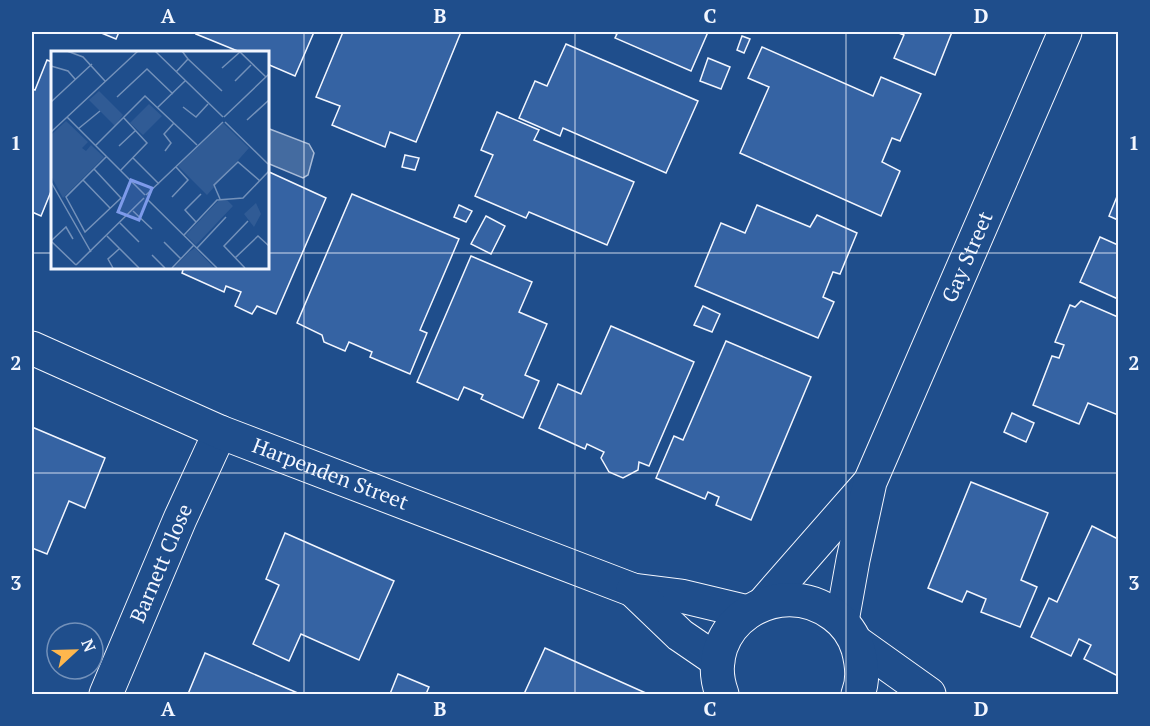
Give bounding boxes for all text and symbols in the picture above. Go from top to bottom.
text: A [161,2,176,29]
text: B [434,2,447,29]
text: C [703,2,717,29]
text: D [974,2,988,29]
inset map [51,51,268,268]
text: 1 [10,129,22,156]
text: 1 [1128,129,1140,156]
street label: Gay Street [934,206,999,307]
text: 2 [10,349,22,376]
text: 2 [1128,349,1140,376]
street label: Harpenden Street [249,431,413,516]
street label: Barnett Close [123,499,198,627]
text: 3 [10,569,22,596]
text: 3 [1128,569,1140,596]
north arrow [45,621,105,681]
text: N [76,636,101,655]
text: A [161,695,176,722]
text: B [434,695,447,722]
text: C [703,695,717,722]
text: D [974,695,988,722]

